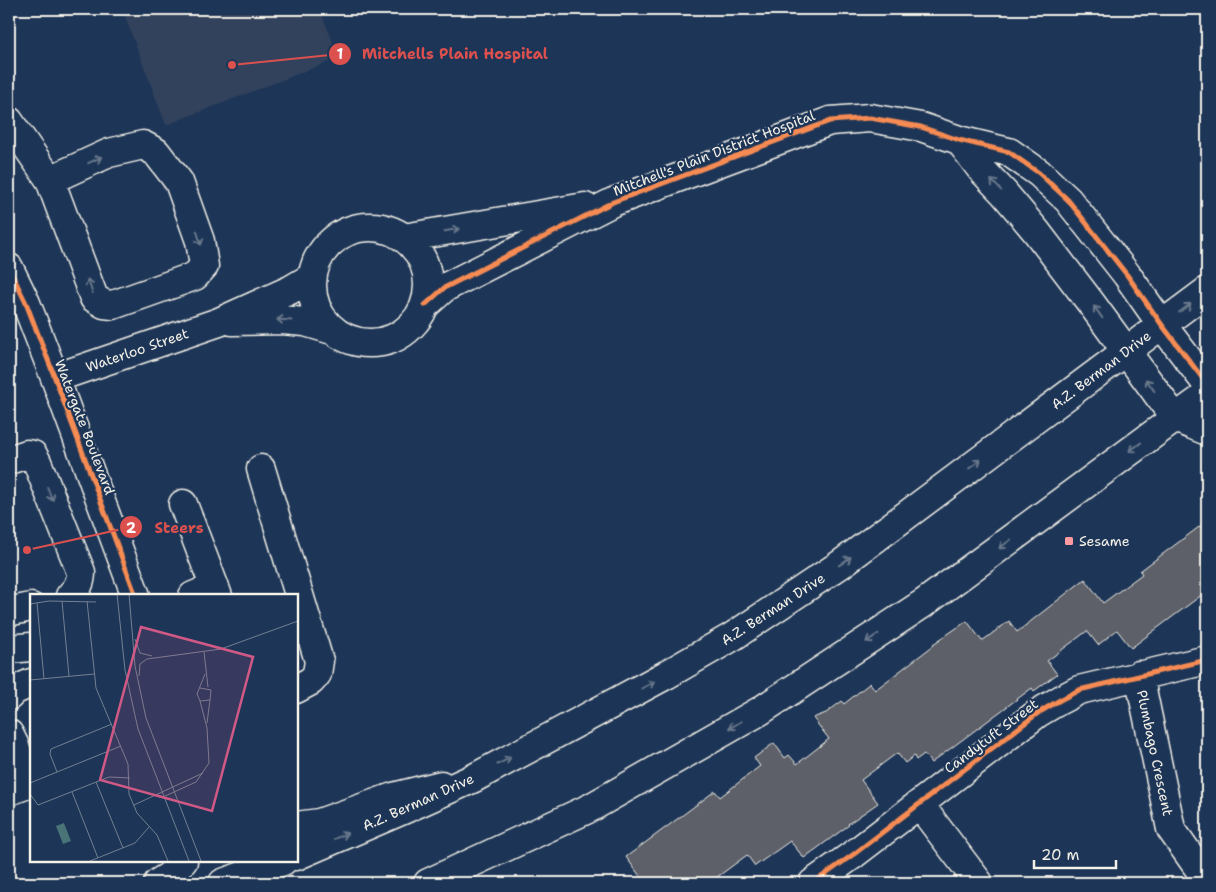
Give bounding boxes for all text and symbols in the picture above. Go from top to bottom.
callout: Mitchells Plain Hospital [327,39,558,69]
text: 1 [337,44,344,64]
text: Mitchells Plain Hospital [362,44,548,64]
street label: Mitchell's Plain District Hospital [611,106,818,200]
one-way arrow [87,155,102,164]
one-way arrow [990,179,1002,191]
one-way arrow [444,224,460,234]
one-way arrow [194,229,204,245]
one-way arrow [85,279,94,295]
one-way arrow [1178,303,1192,313]
one-way arrow [1092,306,1103,319]
one-way arrow [277,316,293,325]
street label: Waterloo Street [83,324,191,376]
street label: A.Z. Berman Drive [1048,327,1154,413]
street label: Watergate Boulevard [51,357,119,497]
one-way arrow [1145,378,1155,392]
one-way arrow [1128,442,1142,452]
one-way arrow [968,458,981,469]
one-way arrow [46,486,55,501]
callout: Steers [119,512,213,542]
text: 2 [126,518,137,538]
text: Steers [154,518,204,538]
place label: Sesame [1079,532,1130,550]
marker: Sesame [1063,535,1075,547]
one-way arrow [998,539,1012,549]
one-way arrow [838,556,852,566]
street label: A.Z. Berman Drive [718,569,828,649]
inset map [30,594,298,862]
one-way arrow [865,632,879,643]
one-way arrow [640,680,655,689]
street label: Plumbago Crescent [1133,688,1177,818]
street label: Candytuft Street [940,695,1042,777]
one-way arrow [728,720,743,730]
one-way arrow [497,756,512,766]
street label: A.Z. Berman Drive [359,769,477,835]
one-way arrow [333,831,348,841]
scale bar [1034,837,1116,869]
text: 20 m [1041,845,1080,865]

